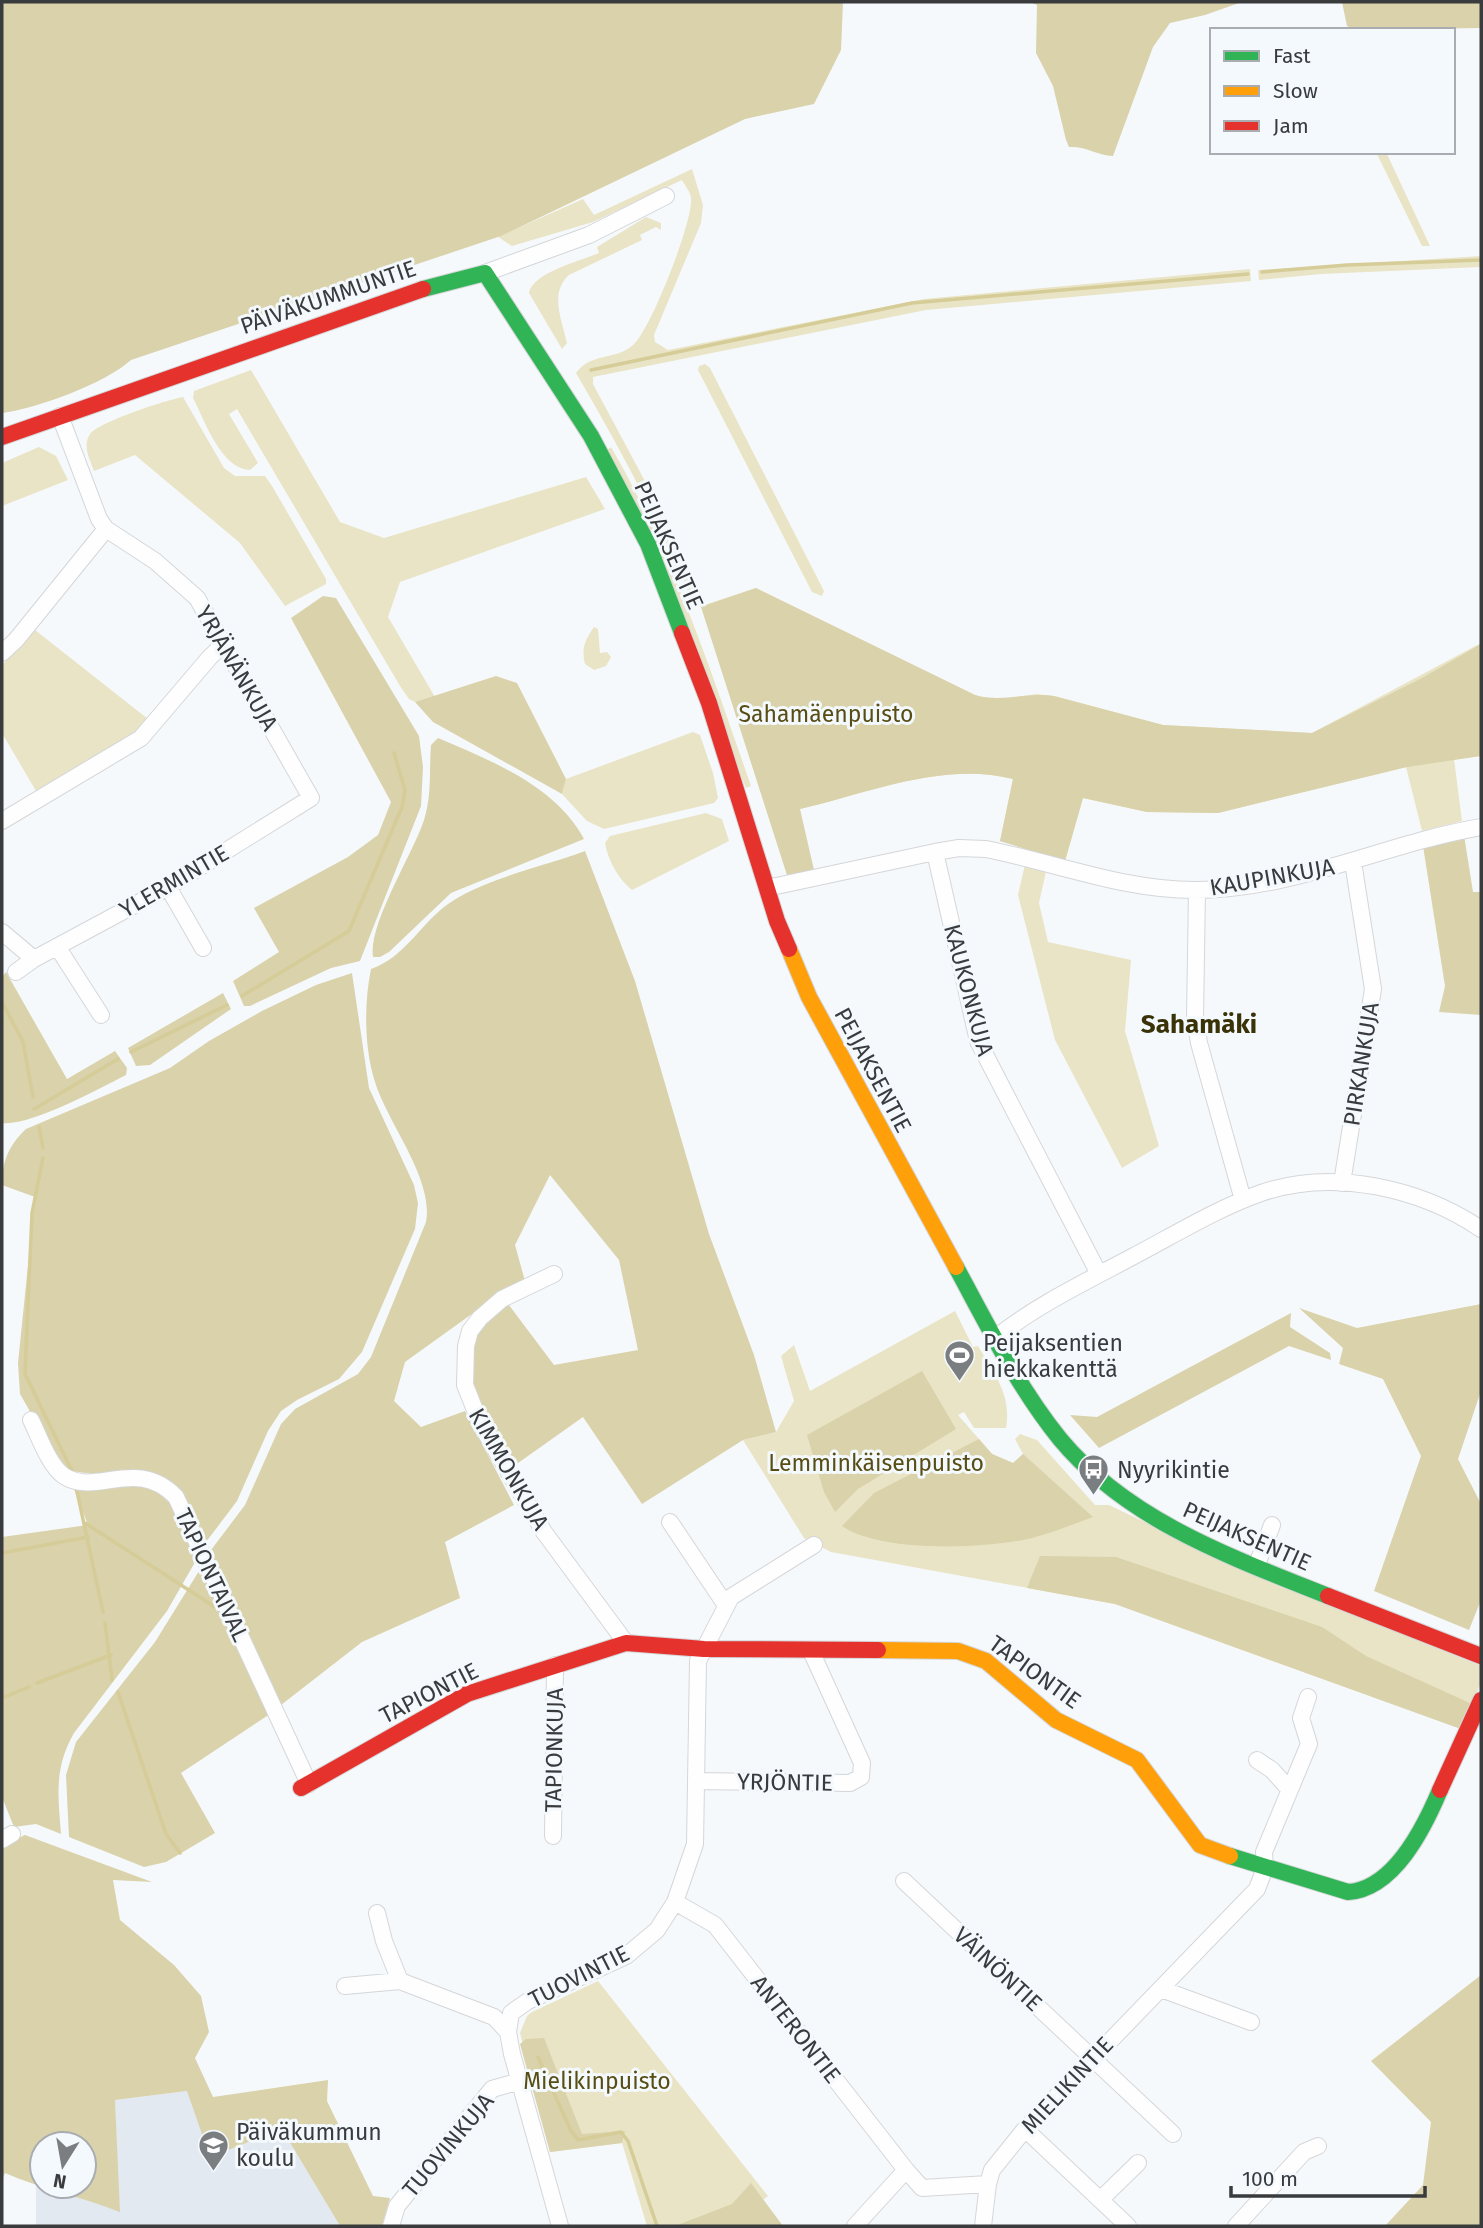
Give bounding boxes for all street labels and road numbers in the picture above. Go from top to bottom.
street label: PÄIVÄKUMMUNTIE [236,254,420,340]
street label: PEIJAKSENTIE [628,476,710,614]
street label: YRJÄNÄNKUJA [190,600,284,736]
street label: YLERMINTIE [114,838,234,924]
street label: KAUPINKUJA [1207,852,1337,902]
street label: KAUKONKUJA [938,921,1000,1060]
street label: PIRKANKUJA [1337,999,1385,1128]
street label: PEIJAKSENTIE [828,1003,918,1137]
street label: KIMMONKUJA [463,1403,556,1536]
street label: PEIJAKSENTIE [1178,1495,1316,1577]
street label: TAPIONTAIVAL [169,1504,255,1646]
street label: TAPIONTIE [984,1629,1086,1715]
street label: TAPIONTIE [375,1656,483,1730]
street label: TAPIONKUJA [539,1687,569,1812]
street label: YRJÖNTIE [737,1767,833,1797]
street label: VÄINÖNTIE [948,1921,1048,2017]
street label: TUOVINTIE [524,1939,634,2013]
street label: ANTERONTIE [745,1969,847,2089]
street label: MIELIKINTIE [1015,2031,1119,2139]
street label: TUOVINKUJA [396,2087,500,2203]

